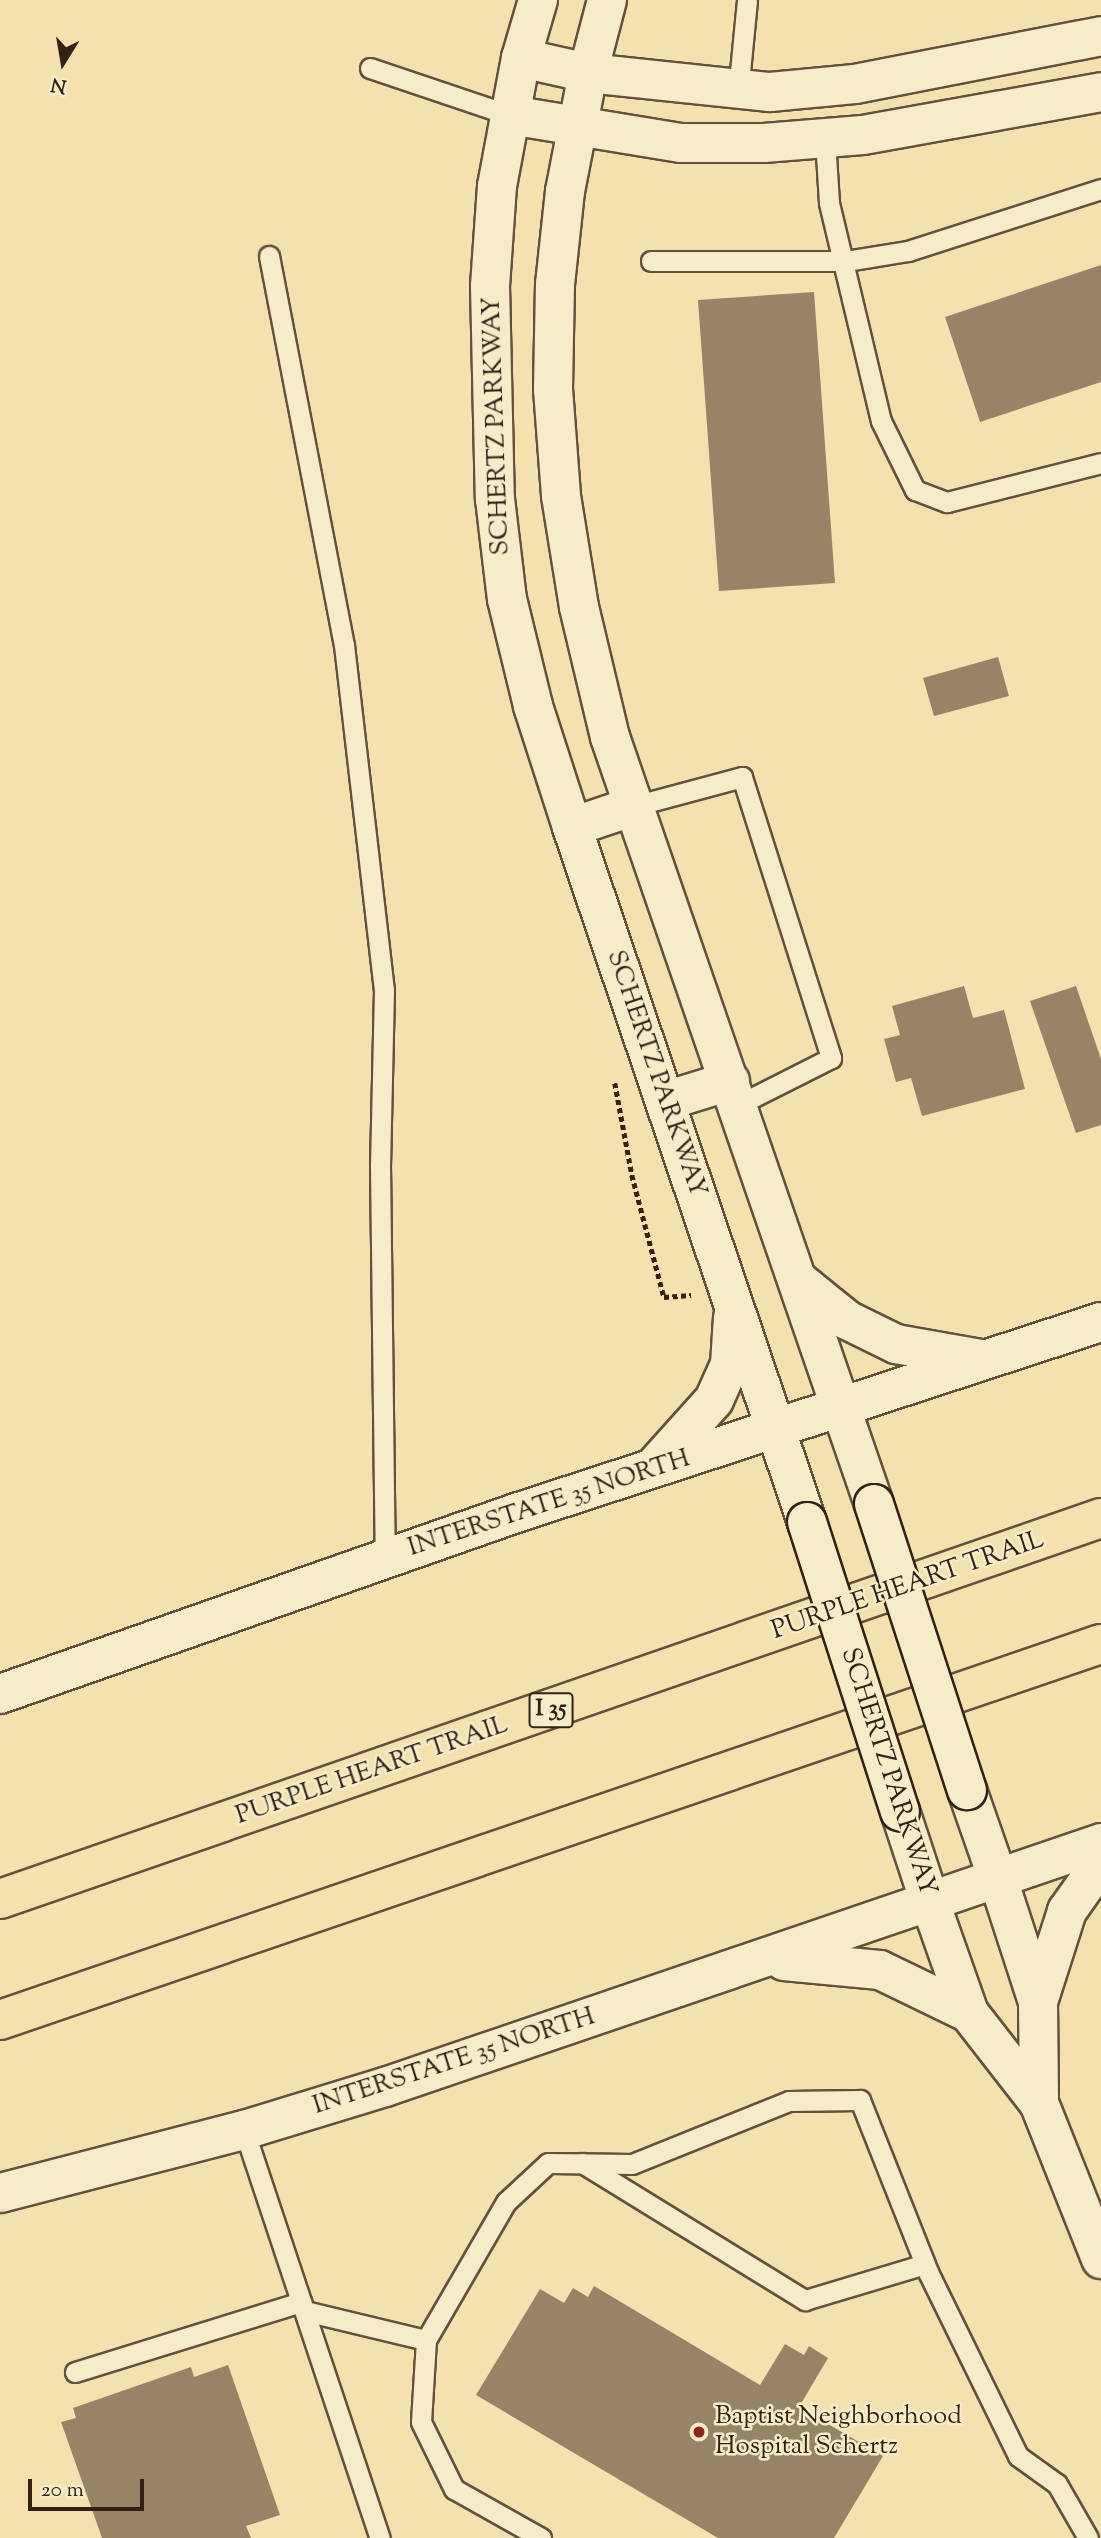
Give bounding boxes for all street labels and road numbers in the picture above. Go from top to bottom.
street label: SCHERTZ PARKWAY [477,296,517,556]
street label: SCHERTZ PARKWAY [599,946,713,1202]
street label: INTERSTATE 35 NORTH [404,1444,694,1564]
street label: PURPLE HEART TRAIL [768,1525,1048,1647]
street label: SCHERTZ PARKWAY [833,1644,943,1900]
road number: I 35 [528,1690,574,1730]
street label: PURPLE HEART TRAIL [232,1710,512,1832]
street label: INTERSTATE 35 NORTH [309,2002,599,2122]

